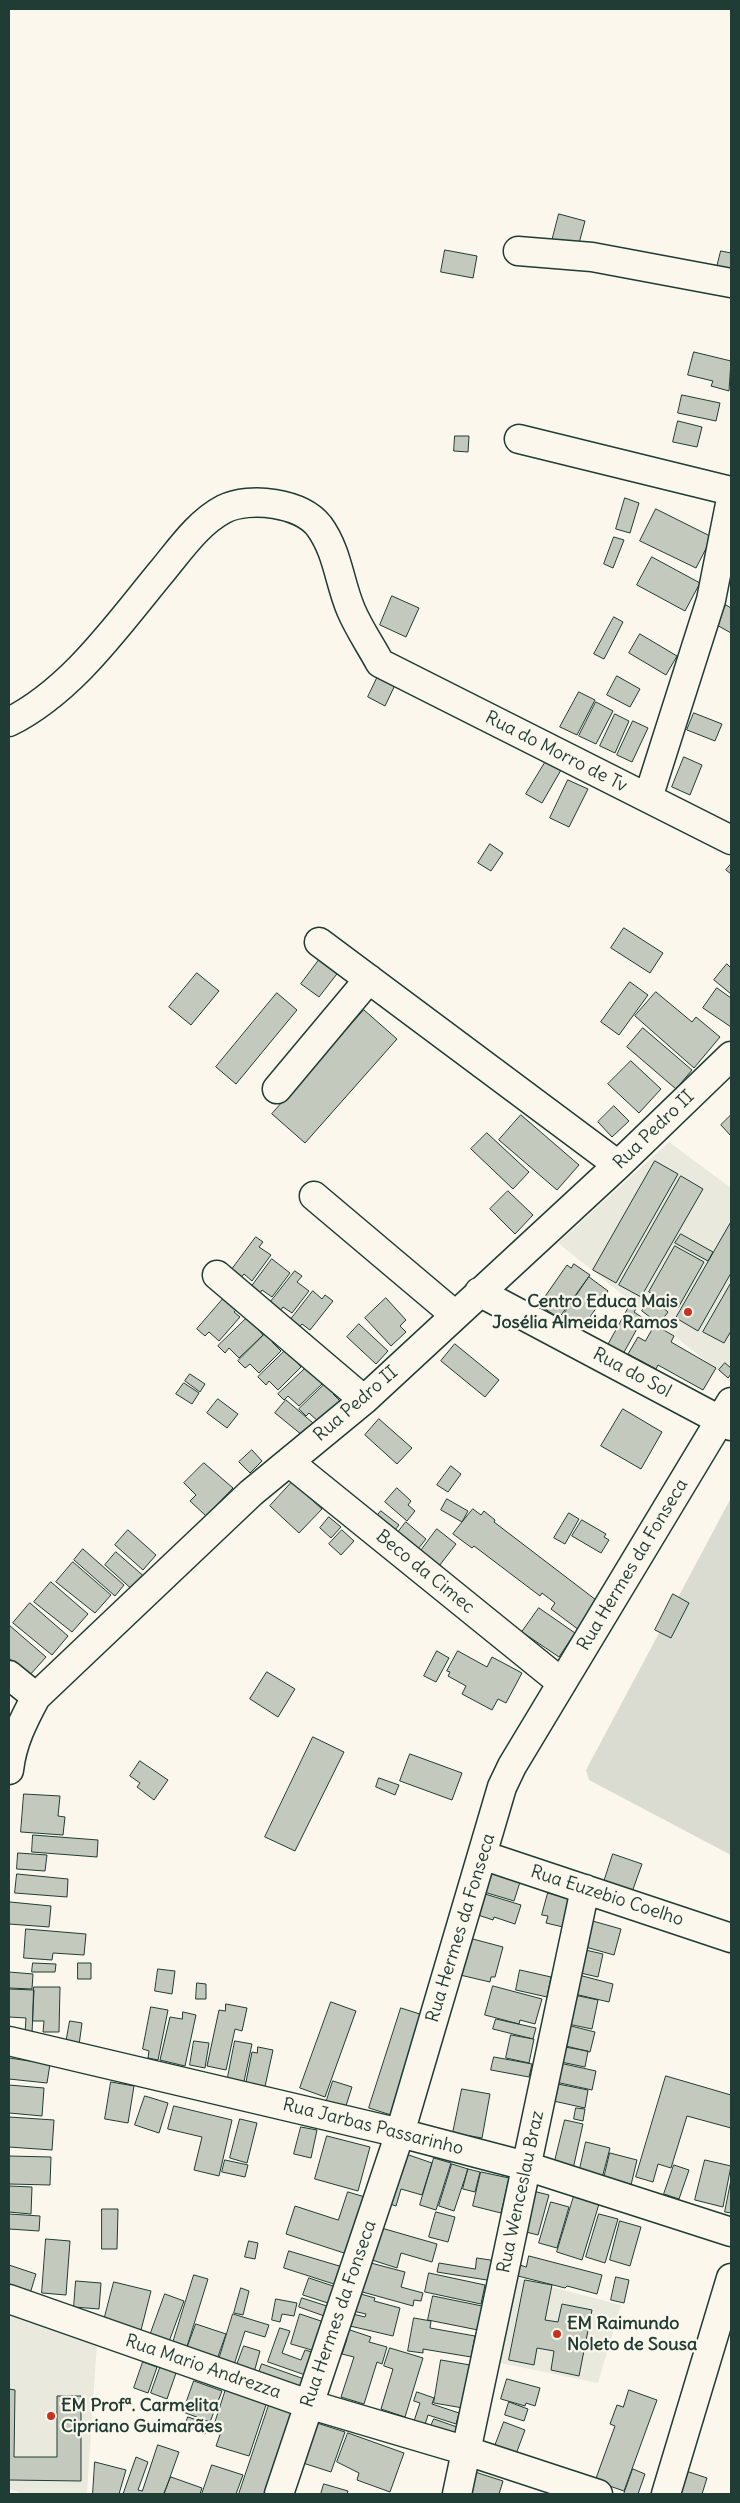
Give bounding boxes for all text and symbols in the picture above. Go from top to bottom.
street label: Rua do Morro de Tv [481,707,631,797]
street label: Rua Pedro II [609,1086,699,1174]
place label: Centro Educa Mais Josélia Almeida Ramos [492,1291,678,1334]
marker: Centro Educa Mais Josélia Almeida Ramos [682,1306,694,1318]
street label: Rua do Sol [589,1343,675,1403]
street label: Rua Pedro II [310,1362,402,1446]
street label: Rua Hermes da Fonseca [573,1475,693,1655]
street label: Beco da Cimec [371,1526,479,1618]
street label: Rua Hermes da Fonseca [422,1831,500,2025]
street label: Rua Euzebio Coelho [528,1861,686,1931]
street label: Rua Jarbas Passarinho [280,2094,466,2160]
street label: Rua Wenceslau Braz [493,2109,549,2275]
street label: Rua Hermes da Fonseca [297,2218,381,2410]
place label: EM Raimundo Noleto de Sousa [567,2313,697,2356]
marker: EM Raimundo Noleto de Sousa [551,2328,563,2340]
street label: Rua Mario Andrezza [122,2330,284,2404]
place label: EM Profª. Carmelita Cipriano Guimarães [61,2395,222,2438]
marker: EM Profª. Carmelita Cipriano Guimarães [45,2410,57,2422]

